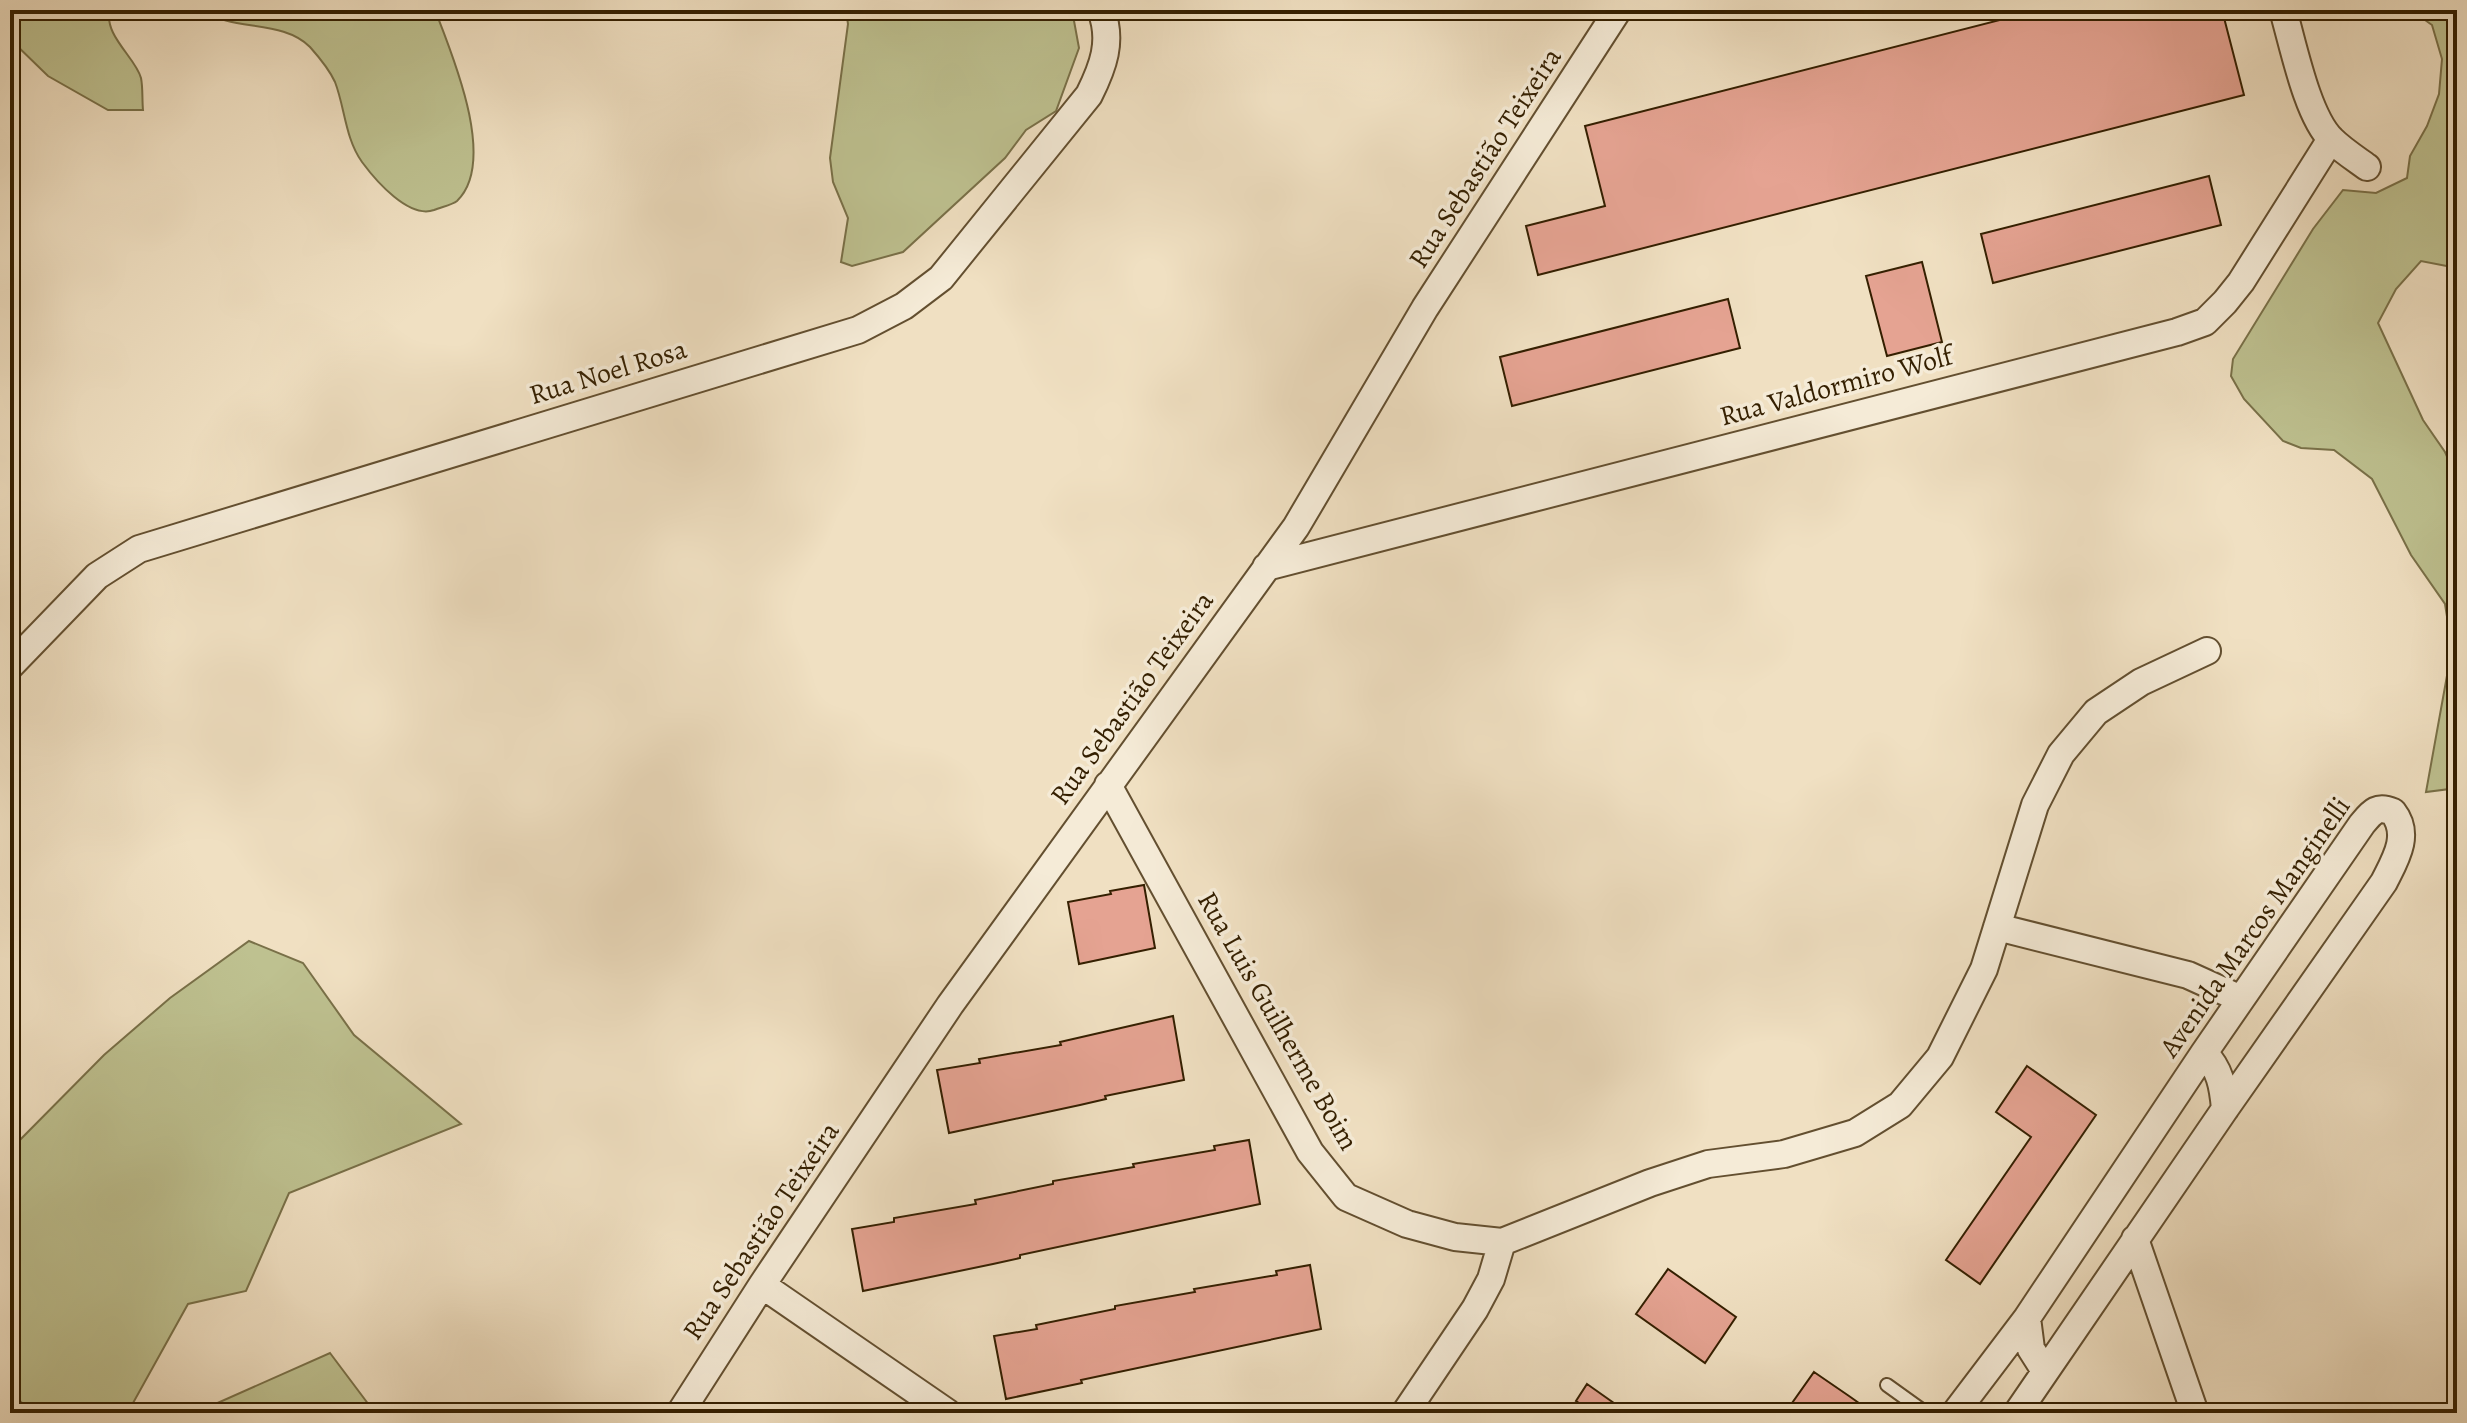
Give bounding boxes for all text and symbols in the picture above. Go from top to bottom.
street label: Rua Sebastião Teixeira [1399,40,1571,276]
street label: Rua Noel Rosa [525,330,691,414]
street label: Rua Valdormiro Wolf [1715,336,1960,435]
street label: Rua Sebastião Teixeira [1041,583,1223,813]
street label: Avenida Marcos Manginelli [2150,789,2359,1066]
street label: Rua Luis Guilherme Boim [1188,885,1368,1157]
street label: Rua Sebastião Teixeira [674,1114,848,1348]

